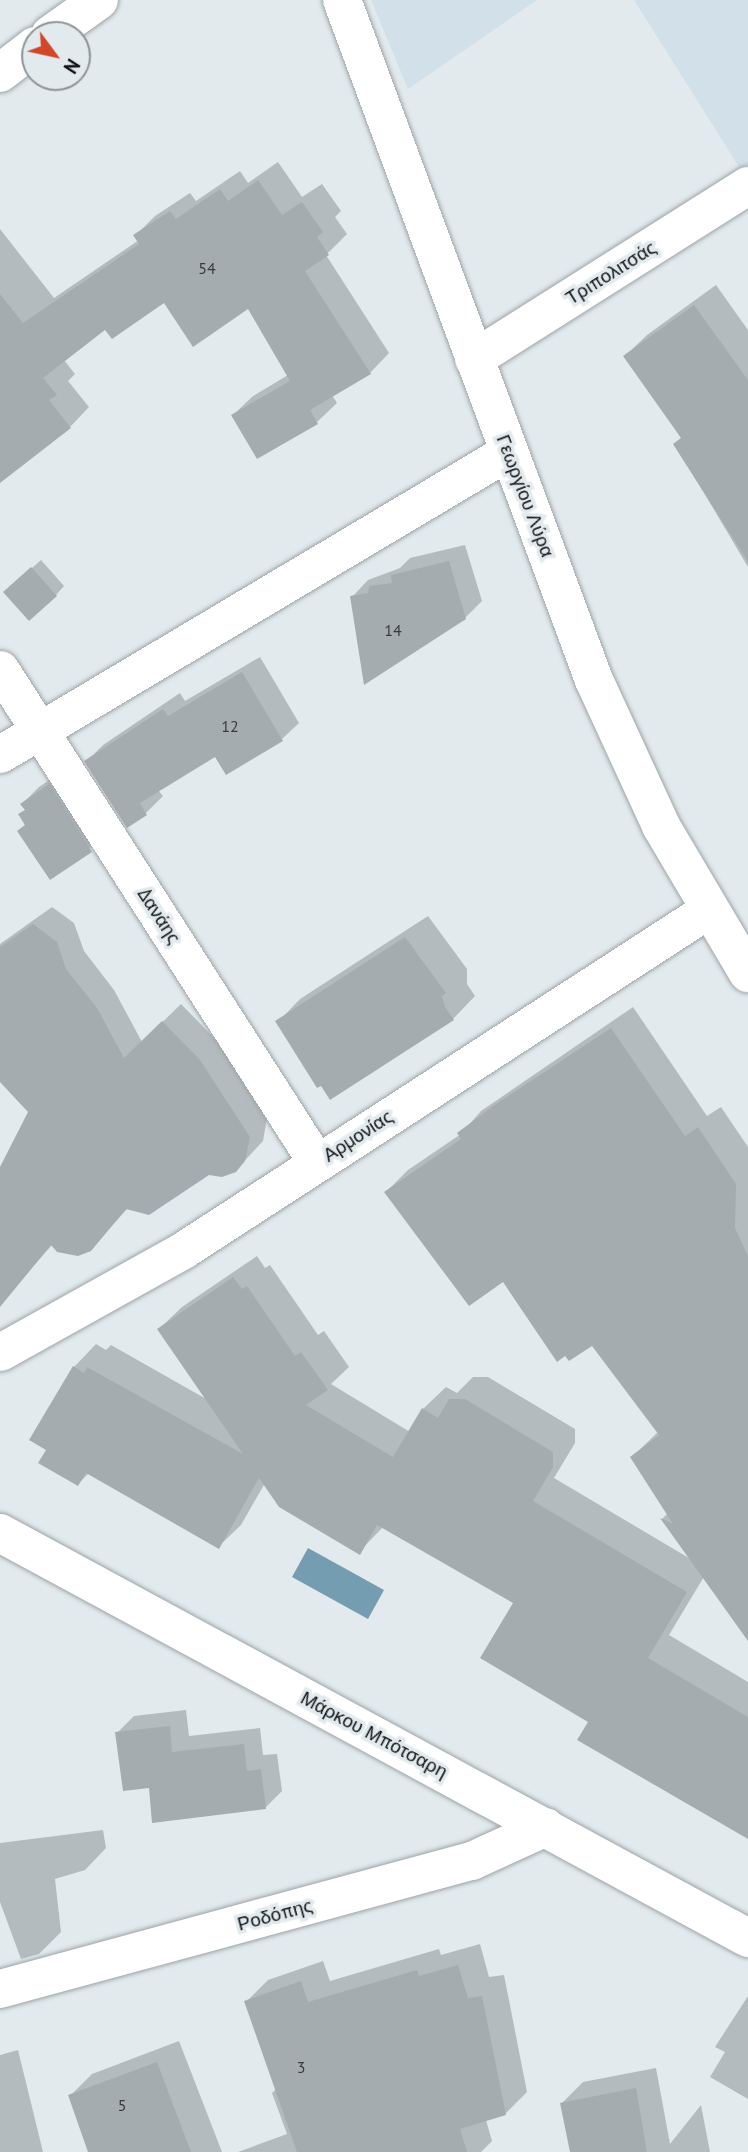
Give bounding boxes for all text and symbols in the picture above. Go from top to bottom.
north arrow [21,21,91,91]
text: N [58,55,85,78]
street label: Τριπολιτσάς [562,236,660,310]
house number: 54 [198,258,216,278]
street label: Γεωργίου Λύρα [491,432,559,560]
house number: 14 [384,620,402,640]
house number: 12 [221,716,239,736]
street label: Δανάης [133,884,185,948]
street label: Αρμονίας [319,1105,397,1167]
street label: Μάρκου Μπότσαρη [297,1687,451,1783]
street label: Ροδόπης [235,1894,315,1936]
house number: 3 [297,2057,305,2077]
house number: 5 [118,2095,126,2115]

